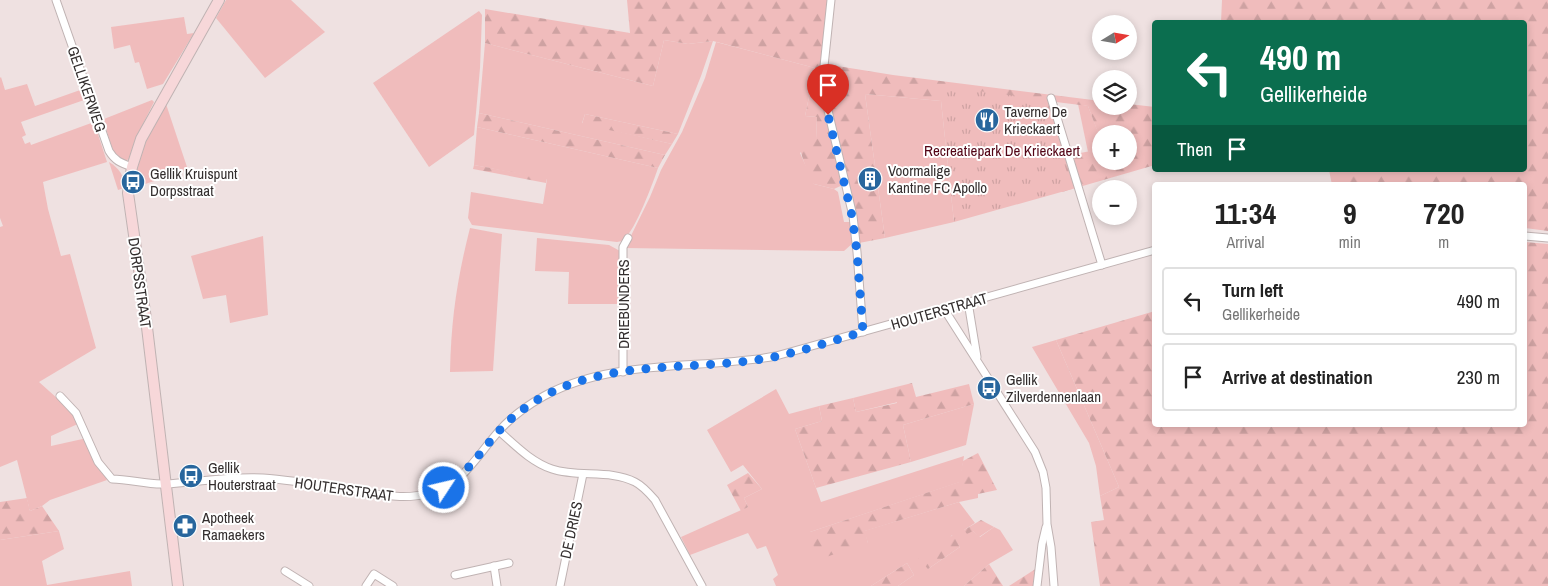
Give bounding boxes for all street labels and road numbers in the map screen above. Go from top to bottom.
street label: GELLIKERWEG [63,43,111,135]
street label: DORPSSTRAAT [123,236,157,330]
street label: DRIEBUNDERS [613,259,634,349]
street label: HOUTERSTRAAT [888,287,990,335]
street label: HOUTERSTRAAT [293,472,395,506]
street label: DE DRIES [555,499,587,561]

